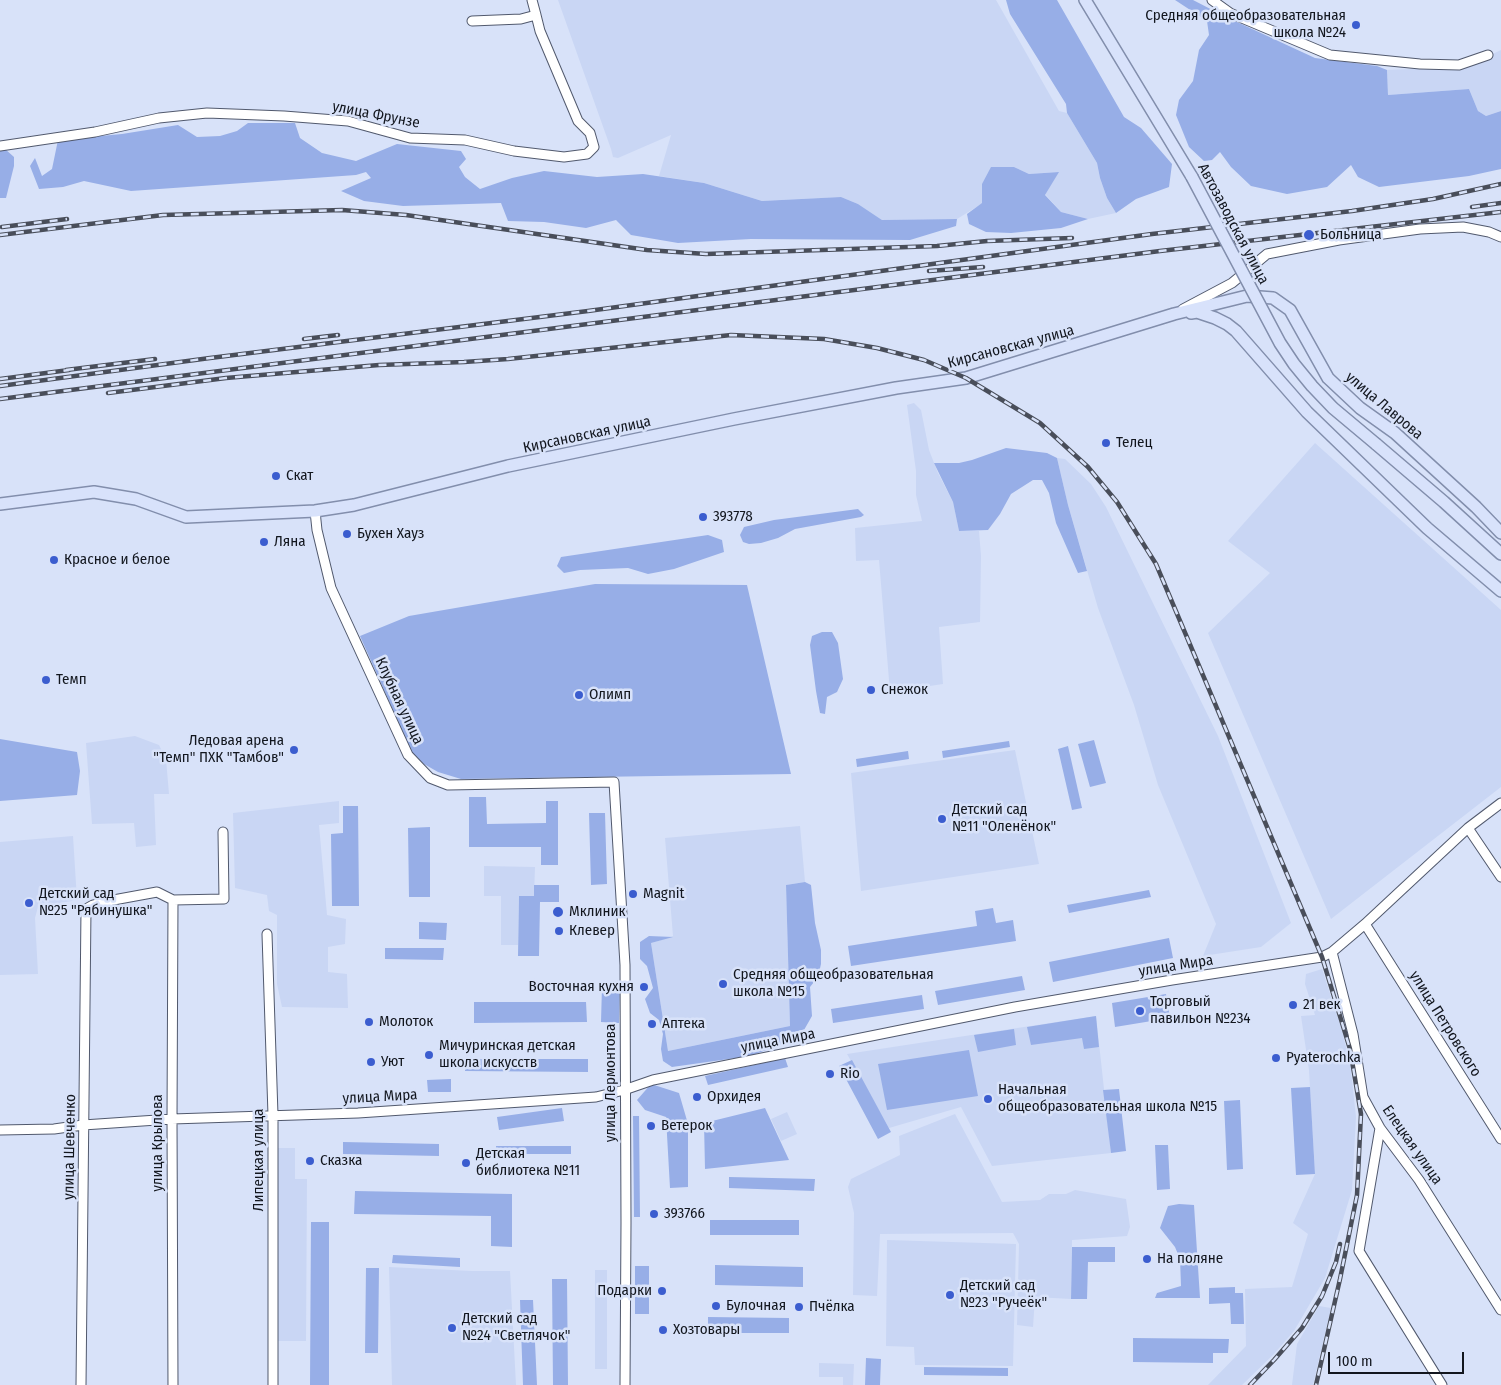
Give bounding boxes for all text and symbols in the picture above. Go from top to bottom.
place label: Средняя общеобразовательная школа №24 [1145,7,1346,42]
marker: Средняя общеобразовательная школа №24 [1350,19,1362,31]
street label: улица Фрунзе [331,98,421,132]
street label: Автозаводская улица [1194,161,1272,287]
place label: Больница [1320,226,1382,244]
marker: Больница [1302,228,1316,242]
street label: Кирсановская улица [946,321,1076,373]
street label: улица Лаврова [1342,368,1426,444]
street label: Кирсановская улица [521,413,653,457]
place label: Телец [1116,434,1152,452]
marker: Телец [1100,437,1112,449]
place label: Скат [286,467,313,485]
marker: Скат [270,470,282,482]
place label: 393778 [713,508,753,526]
marker: 393778 [697,511,709,523]
place label: Бухен Хауз [357,525,424,543]
marker: Бухен Хауз [341,528,353,540]
place label: Ляна [274,533,306,551]
marker: Ляна [258,536,270,548]
place label: Красное и белое [64,551,170,569]
marker: Красное и белое [48,554,60,566]
street label: Клубная улица [371,655,427,747]
place label: Темп [56,671,87,689]
marker: Темп [40,674,52,686]
place label: Снежок [881,681,928,699]
marker: Снежок [865,684,877,696]
place label: Олимп [589,686,631,704]
marker: Олимп [573,689,585,701]
place label: Ледовая арена "Темп" ПХК "Тамбов" [153,732,284,767]
marker: Ледовая арена "Темп" ПХК "Тамбов" [288,744,300,756]
place label: Детский сад №11 "Оленёнок" [952,801,1056,836]
marker: Детский сад №11 "Оленёнок" [936,813,948,825]
place label: Детский сад №25 "Рябинушка" [39,885,152,920]
place label: Magnit [643,885,685,903]
marker: Magnit [627,888,639,900]
marker: Детский сад №25 "Рябинушка" [23,897,35,909]
place label: Мклиник [569,903,626,921]
marker: Мклиник [551,905,565,919]
place label: Клевер [569,922,615,940]
marker: Клевер [553,925,565,937]
street label: улица Мира [1138,951,1214,981]
place label: Средняя общеобразовательная школа №15 [733,966,934,1001]
street label: улица Петровского [1405,968,1485,1080]
place label: Восточная кухня [528,978,634,996]
marker: Средняя общеобразовательная школа №15 [717,978,729,990]
marker: Восточная кухня [638,981,650,993]
place label: Торговый павильон №234 [1150,993,1251,1028]
place label: 21 век [1303,996,1341,1014]
marker: 21 век [1287,999,1299,1011]
marker: Торговый павильон №234 [1134,1005,1146,1017]
place label: Молоток [379,1013,433,1031]
place label: Аптека [662,1015,705,1033]
marker: Молоток [363,1016,375,1028]
marker: Аптека [646,1018,658,1030]
street label: улица Лермонтова [602,1024,620,1142]
street label: улица Мира [739,1025,817,1057]
place label: Мичуринская детская школа искусств [439,1037,576,1072]
marker: Мичуринская детская школа искусств [423,1049,435,1061]
place label: Pyaterochka [1286,1049,1361,1067]
marker: Pyaterochka [1270,1052,1282,1064]
place label: Уют [381,1053,404,1071]
marker: Уют [365,1056,377,1068]
place label: Rio [840,1065,860,1083]
marker: Rio [824,1068,836,1080]
place label: Начальная общеобразовательная школа №15 [998,1081,1217,1116]
street label: улица Мира [342,1086,418,1108]
place label: Орхидея [707,1088,761,1106]
marker: Орхидея [691,1091,703,1103]
marker: Начальная общеобразовательная школа №15 [982,1093,994,1105]
street label: улица Шевченко [60,1094,80,1200]
street label: улица Крылова [149,1094,167,1192]
street label: Елецкая улица [1378,1102,1446,1188]
street label: Липецкая улица [250,1109,268,1211]
place label: Ветерок [661,1117,712,1135]
marker: Ветерок [645,1120,657,1132]
place label: Детская библиотека №11 [476,1145,580,1180]
place label: Сказка [320,1152,362,1170]
marker: Сказка [304,1155,316,1167]
marker: Детская библиотека №11 [460,1157,472,1169]
place label: 393766 [664,1205,705,1223]
marker: 393766 [648,1208,660,1220]
place label: На поляне [1157,1250,1223,1268]
marker: На поляне [1141,1253,1153,1265]
place label: Детский сад №23 "Ручеёк" [960,1277,1047,1312]
place label: Подарки [597,1282,652,1300]
marker: Подарки [656,1285,668,1297]
marker: Детский сад №23 "Ручеёк" [944,1289,956,1301]
place label: Булочная [726,1297,786,1315]
place label: Пчёлка [809,1298,855,1316]
marker: Булочная [710,1300,722,1312]
marker: Пчёлка [793,1301,805,1313]
place label: Детский сад №24 "Светлячок" [462,1310,570,1345]
place label: Хозтовары [673,1321,740,1339]
marker: Детский сад №24 "Светлячок" [446,1322,458,1334]
marker: Хозтовары [657,1324,669,1336]
scale bar [1331,1342,1467,1374]
text: 100 m [1336,1352,1373,1370]

